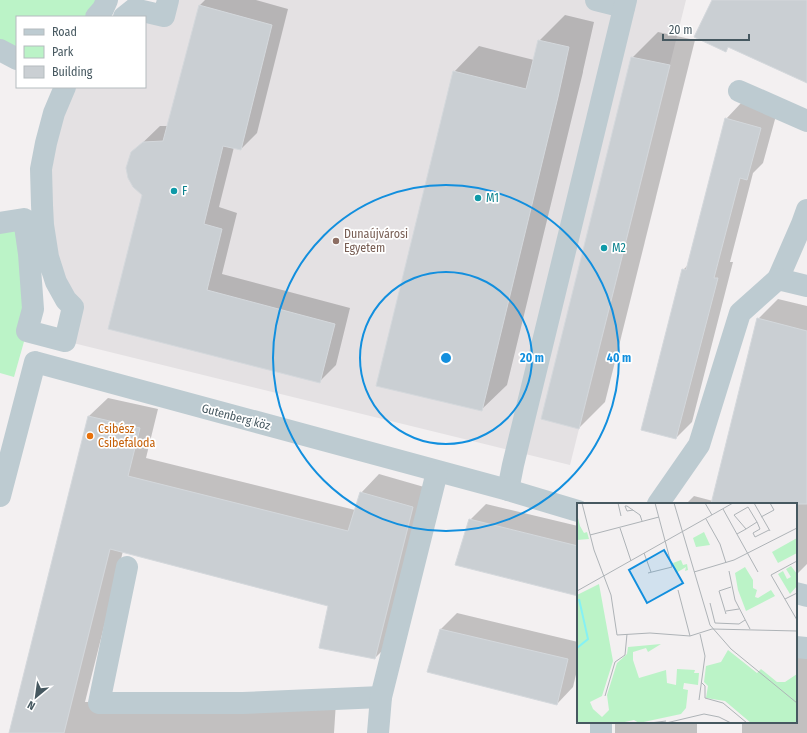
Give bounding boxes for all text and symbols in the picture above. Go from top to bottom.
legend [16,16,146,88]
scale bar [663,16,749,42]
text: 20 m [669,23,693,37]
text: Road [52,25,77,39]
text: Park [52,45,74,59]
text: Building [52,65,93,79]
place label: F [182,184,188,198]
marker: F [169,186,179,196]
place label: M1 [486,191,499,205]
marker: M1 [473,193,483,203]
place label: Dunaújvárosi Egyetem [344,227,408,255]
marker: Dunaújvárosi Egyetem [331,236,341,246]
place label: M2 [612,241,626,255]
marker: M2 [599,243,609,253]
centre of rings [439,351,453,365]
text: 20 m [519,351,544,365]
text: 40 m [607,351,631,365]
street label: Gutenberg köz [200,401,272,433]
place label: Csibész Csibefaloda [98,422,155,450]
marker: Csibész Csibefaloda [85,431,95,441]
inset map [577,503,797,723]
north arrow [16,677,56,717]
text: N [25,698,37,713]

